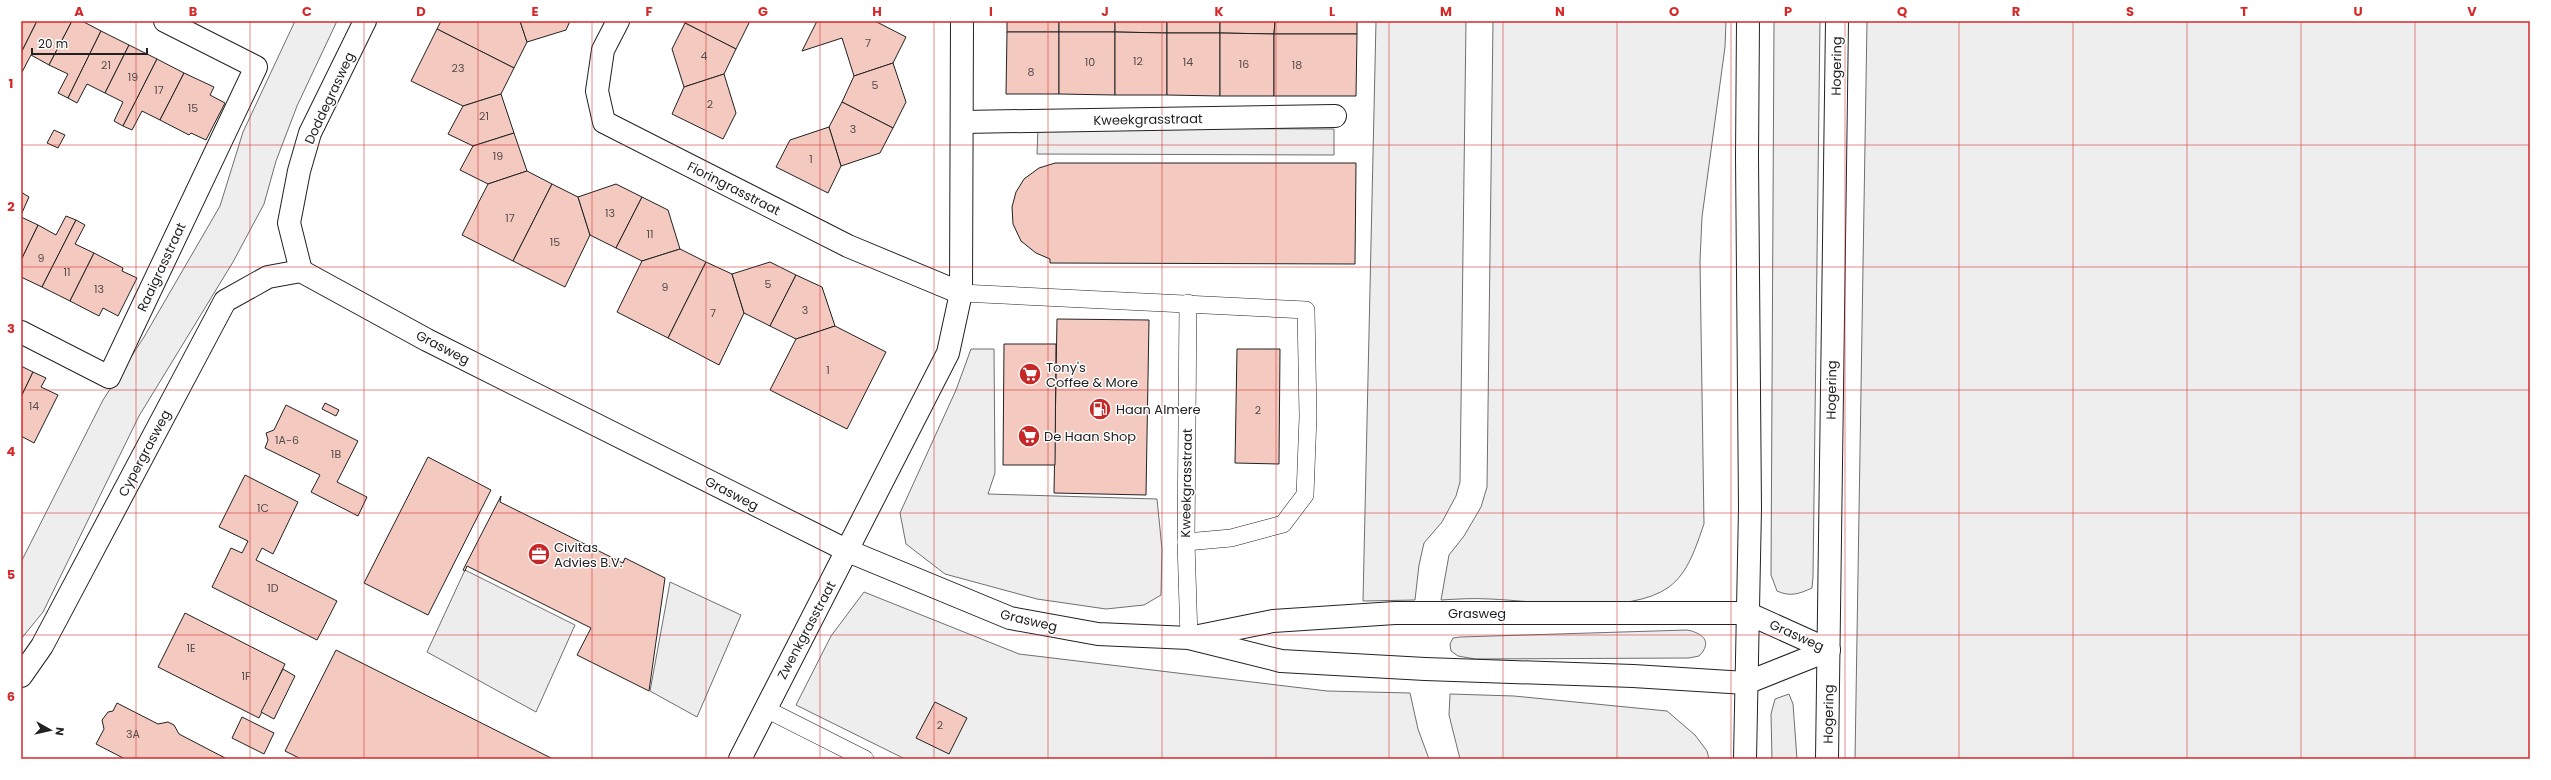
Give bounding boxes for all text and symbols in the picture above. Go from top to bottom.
text: A [74,2,84,21]
text: B [189,2,198,21]
text: C [302,2,312,21]
text: D [416,2,426,21]
text: E [531,2,539,21]
text: F [645,2,653,21]
text: G [758,2,768,21]
text: H [872,2,882,21]
text: I [989,2,993,21]
text: J [1101,2,1109,21]
text: K [1214,2,1224,21]
text: L [1329,2,1335,21]
text: M [1440,2,1452,21]
text: N [1555,2,1565,21]
text: O [1669,2,1679,21]
text: P [1784,2,1792,21]
text: Q [1897,2,1907,21]
text: R [2012,2,2020,21]
text: S [2126,2,2134,21]
text: T [2240,2,2248,21]
text: U [2353,2,2363,21]
text: V [2467,2,2477,21]
scale bar [32,30,147,56]
text: 20 m [38,35,68,52]
house number: 7 [865,35,871,51]
street label: Hogering [1826,36,1847,96]
house number: 4 [701,48,708,64]
street label: Doddegrasweg [300,49,359,147]
house number: 12 [1133,53,1143,69]
house number: 10 [1085,54,1095,70]
house number: 14 [1183,54,1193,70]
house number: 16 [1239,56,1249,72]
house number: 21 [101,57,111,73]
house number: 18 [1292,57,1302,73]
house number: 23 [452,60,464,76]
house number: 8 [1028,64,1035,80]
house number: 19 [128,69,138,85]
text: 1 [9,74,13,93]
house number: 5 [872,77,879,93]
house number: 17 [154,82,164,98]
house number: 2 [707,96,713,112]
house number: 15 [188,100,198,116]
house number: 21 [479,108,489,124]
street label: Kweekgrasstraat [1093,109,1203,130]
house number: 3 [850,121,856,137]
house number: 19 [493,148,503,164]
house number: 1 [809,151,813,167]
street label: Fioringrasstraat [684,157,784,220]
text: 2 [7,197,15,216]
house number: 13 [605,205,615,221]
house number: 17 [505,210,515,226]
street label: Raaigrasstraat [132,219,191,315]
house number: 11 [646,226,654,242]
house number: 15 [550,234,560,250]
house number: 9 [38,250,45,266]
house number: 11 [63,264,71,280]
house number: 5 [765,276,772,292]
house number: 9 [662,279,669,295]
house number: 13 [94,281,104,297]
house number: 3 [802,302,808,318]
house number: 7 [710,305,716,321]
text: 3 [7,319,15,338]
street label: Grasweg [413,326,473,369]
place label: Tony's Coffee & More [1046,358,1138,392]
street label: Hogering [1821,360,1842,420]
supermarket icon: Tony's Coffee & More [1017,361,1043,387]
house number: 1 [826,362,830,378]
fuel station icon: Haan Almere [1087,396,1113,422]
house number: 14 [29,398,39,414]
place label: Haan Almere [1116,400,1201,419]
house number: 2 [1255,402,1261,418]
street label: Cypergrasweg [114,406,175,500]
supermarket icon: De Haan Shop [1016,423,1042,449]
place label: De Haan Shop [1044,427,1136,446]
street label: Kweekgrasstraat [1176,428,1197,538]
house number: 1A-6 [275,432,299,448]
text: 4 [7,442,16,461]
house number: 1B [331,446,341,462]
street label: Grasweg [702,472,762,515]
house number: 1C [257,500,269,516]
place label: Civitas Advies B.V. [554,538,623,572]
office icon: Civitas Advies B.V. [526,541,552,567]
text: 5 [7,565,15,584]
street label: Zwenkgrasstraat [773,578,840,683]
house number: 1D [267,580,279,596]
street label: Grasweg [1448,604,1506,623]
street label: Grasweg [998,605,1059,636]
street label: Grasweg [1766,615,1827,656]
house number: 1E [186,640,196,656]
house number: 1F [241,668,251,684]
street label: Hogering [1818,684,1839,744]
text: 6 [7,687,15,706]
north arrow [30,710,70,750]
house number: 2 [937,717,943,733]
text: N [51,726,68,737]
house number: 3A [126,726,141,742]

